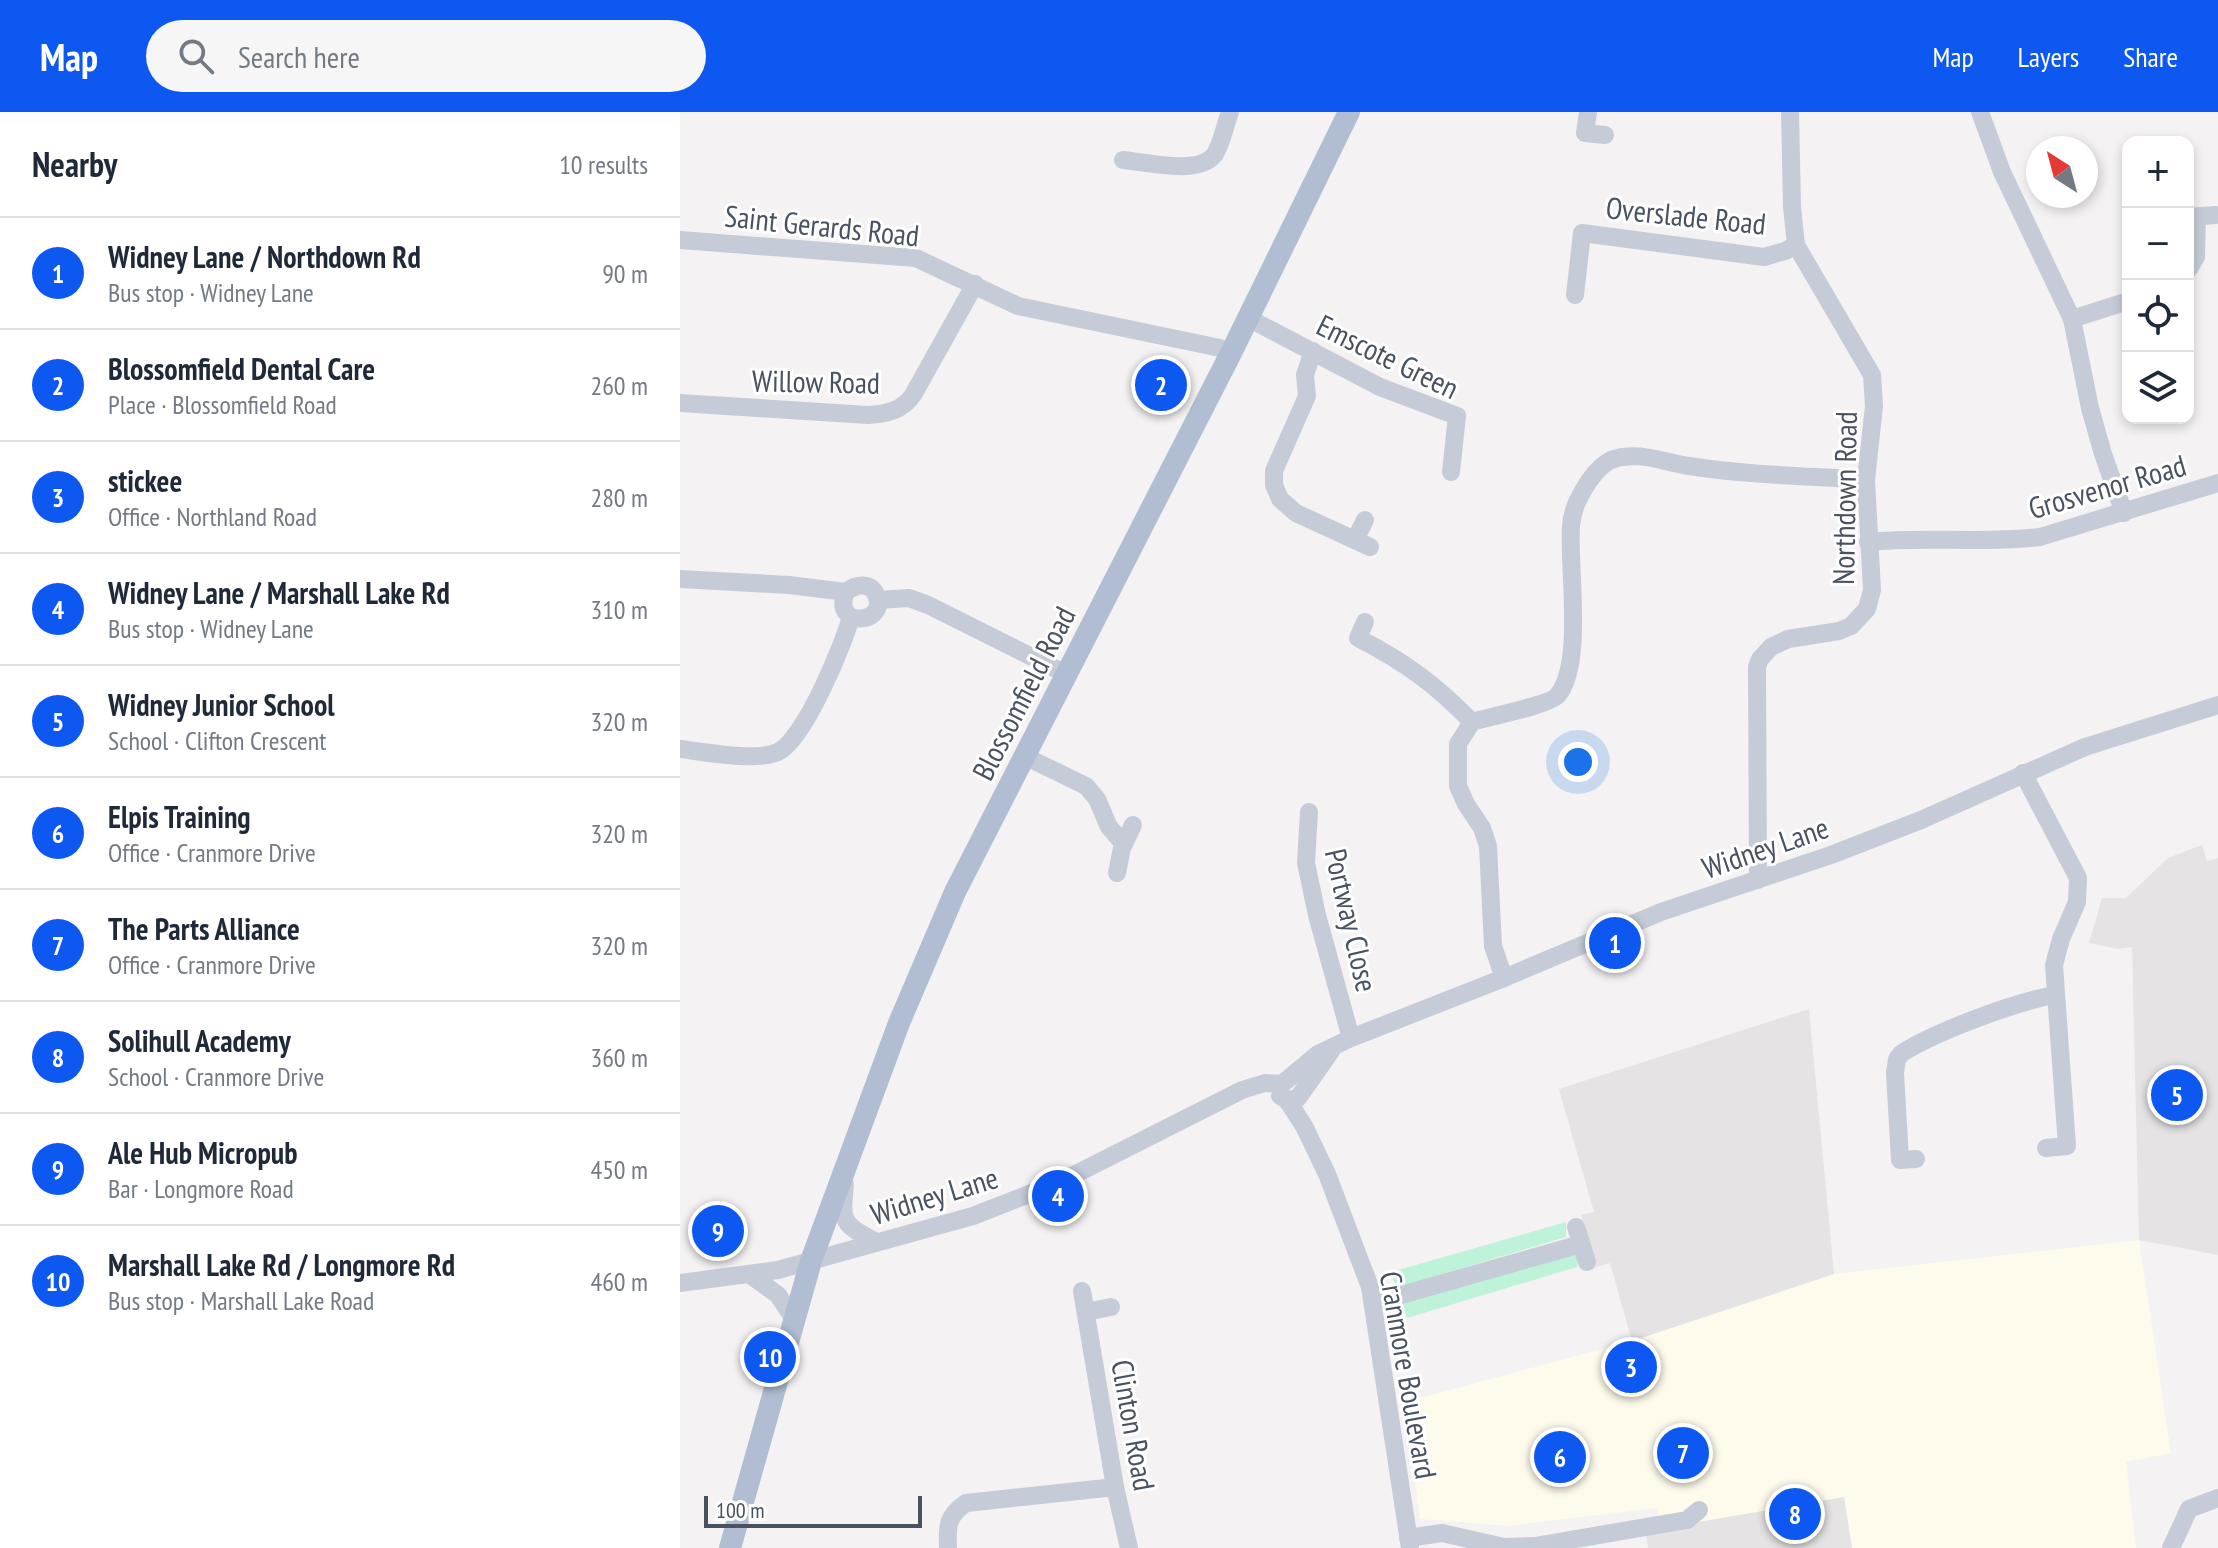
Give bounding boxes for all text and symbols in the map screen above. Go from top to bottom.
search box [146,20,706,92]
text: Map [40,32,98,81]
icon: search [174,34,218,78]
text: Search here [238,37,360,76]
text: Map [1932,38,1974,75]
text: Layers [2018,38,2079,75]
text: Share [2123,38,2178,75]
north arrow [2026,136,2098,208]
map controls [2122,136,2194,424]
button: + [2122,136,2194,208]
text: Nearby [32,142,117,186]
text: 10 results [559,148,648,181]
street label: Overslade Road [1604,187,1768,243]
street label: Saint Gerards Road [723,195,921,255]
button: − [2122,208,2194,280]
text: Widney Lane / Northdown Rd [108,237,421,276]
text: 1 [52,257,64,290]
text: 90 m [602,257,648,290]
text: Bus stop · Widney Lane [108,276,314,309]
button: locate [2122,280,2194,352]
street label: Emscote Green [1311,305,1465,407]
text: Blossomfield Dental Care [108,349,375,388]
button: layers [2122,352,2194,424]
pin: 2 [1135,355,1187,415]
street label: Willow Road [752,360,880,402]
text: 2 [52,369,64,402]
text: 260 m [590,369,648,402]
text: Place · Blossomfield Road [108,388,337,421]
street label: Northdown Road [1823,411,1865,585]
street label: Grosvenor Road [2024,445,2190,527]
text: stickee [108,461,182,500]
text: 3 [52,481,64,514]
text: 280 m [590,481,648,514]
text: Office · Northland Road [108,500,317,533]
text: Widney Lane / Marshall Lake Rd [108,573,450,612]
text: 4 [52,593,64,626]
text: 310 m [590,593,648,626]
street label: Blossomfield Road [963,600,1083,786]
text: Bus stop · Widney Lane [108,612,314,645]
text: Widney Junior School [108,685,335,724]
text: 5 [52,705,64,738]
text: 320 m [590,705,648,738]
text: School · Clifton Crescent [108,724,326,757]
your location [1558,742,1598,782]
text: Elpis Training [108,797,251,836]
street label: Widney Lane [1697,807,1833,887]
text: 6 [52,817,64,850]
text: 320 m [590,817,648,850]
text: Office · Cranmore Drive [108,836,316,869]
street label: Portway Close [1317,845,1387,995]
text: The Parts Alliance [108,909,300,948]
pin: 1 [1589,913,1641,973]
text: 7 [52,929,64,962]
text: 320 m [590,929,648,962]
text: Office · Cranmore Drive [108,948,316,981]
text: Solihull Academy [108,1021,291,1060]
text: 8 [52,1041,64,1074]
text: 360 m [590,1041,648,1074]
text: School · Cranmore Drive [108,1060,324,1093]
pin: 5 [2151,1065,2203,1125]
text: Ale Hub Micropub [108,1133,298,1172]
text: 9 [52,1153,64,1186]
text: 450 m [590,1153,648,1186]
street label: Widney Lane [866,1157,1002,1233]
pin: 4 [1032,1166,1084,1226]
text: Bar · Longmore Road [108,1172,294,1205]
pin: 9 [692,1201,744,1261]
text: Marshall Lake Rd / Longmore Rd [108,1245,455,1284]
text: 10 [46,1265,70,1298]
text: 460 m [590,1265,648,1298]
street label: Cranmore Boulevard [1372,1268,1446,1482]
text: Bus stop · Marshall Lake Road [108,1284,374,1317]
pin: 10 [744,1327,796,1387]
pin: 3 [1605,1337,1657,1397]
street label: Clinton Road [1103,1357,1165,1493]
pin: 7 [1657,1423,1709,1483]
pin: 6 [1534,1427,1586,1487]
pin: 8 [1769,1484,1821,1544]
scale bar [704,1492,922,1528]
text: 100 m [716,1496,765,1524]

